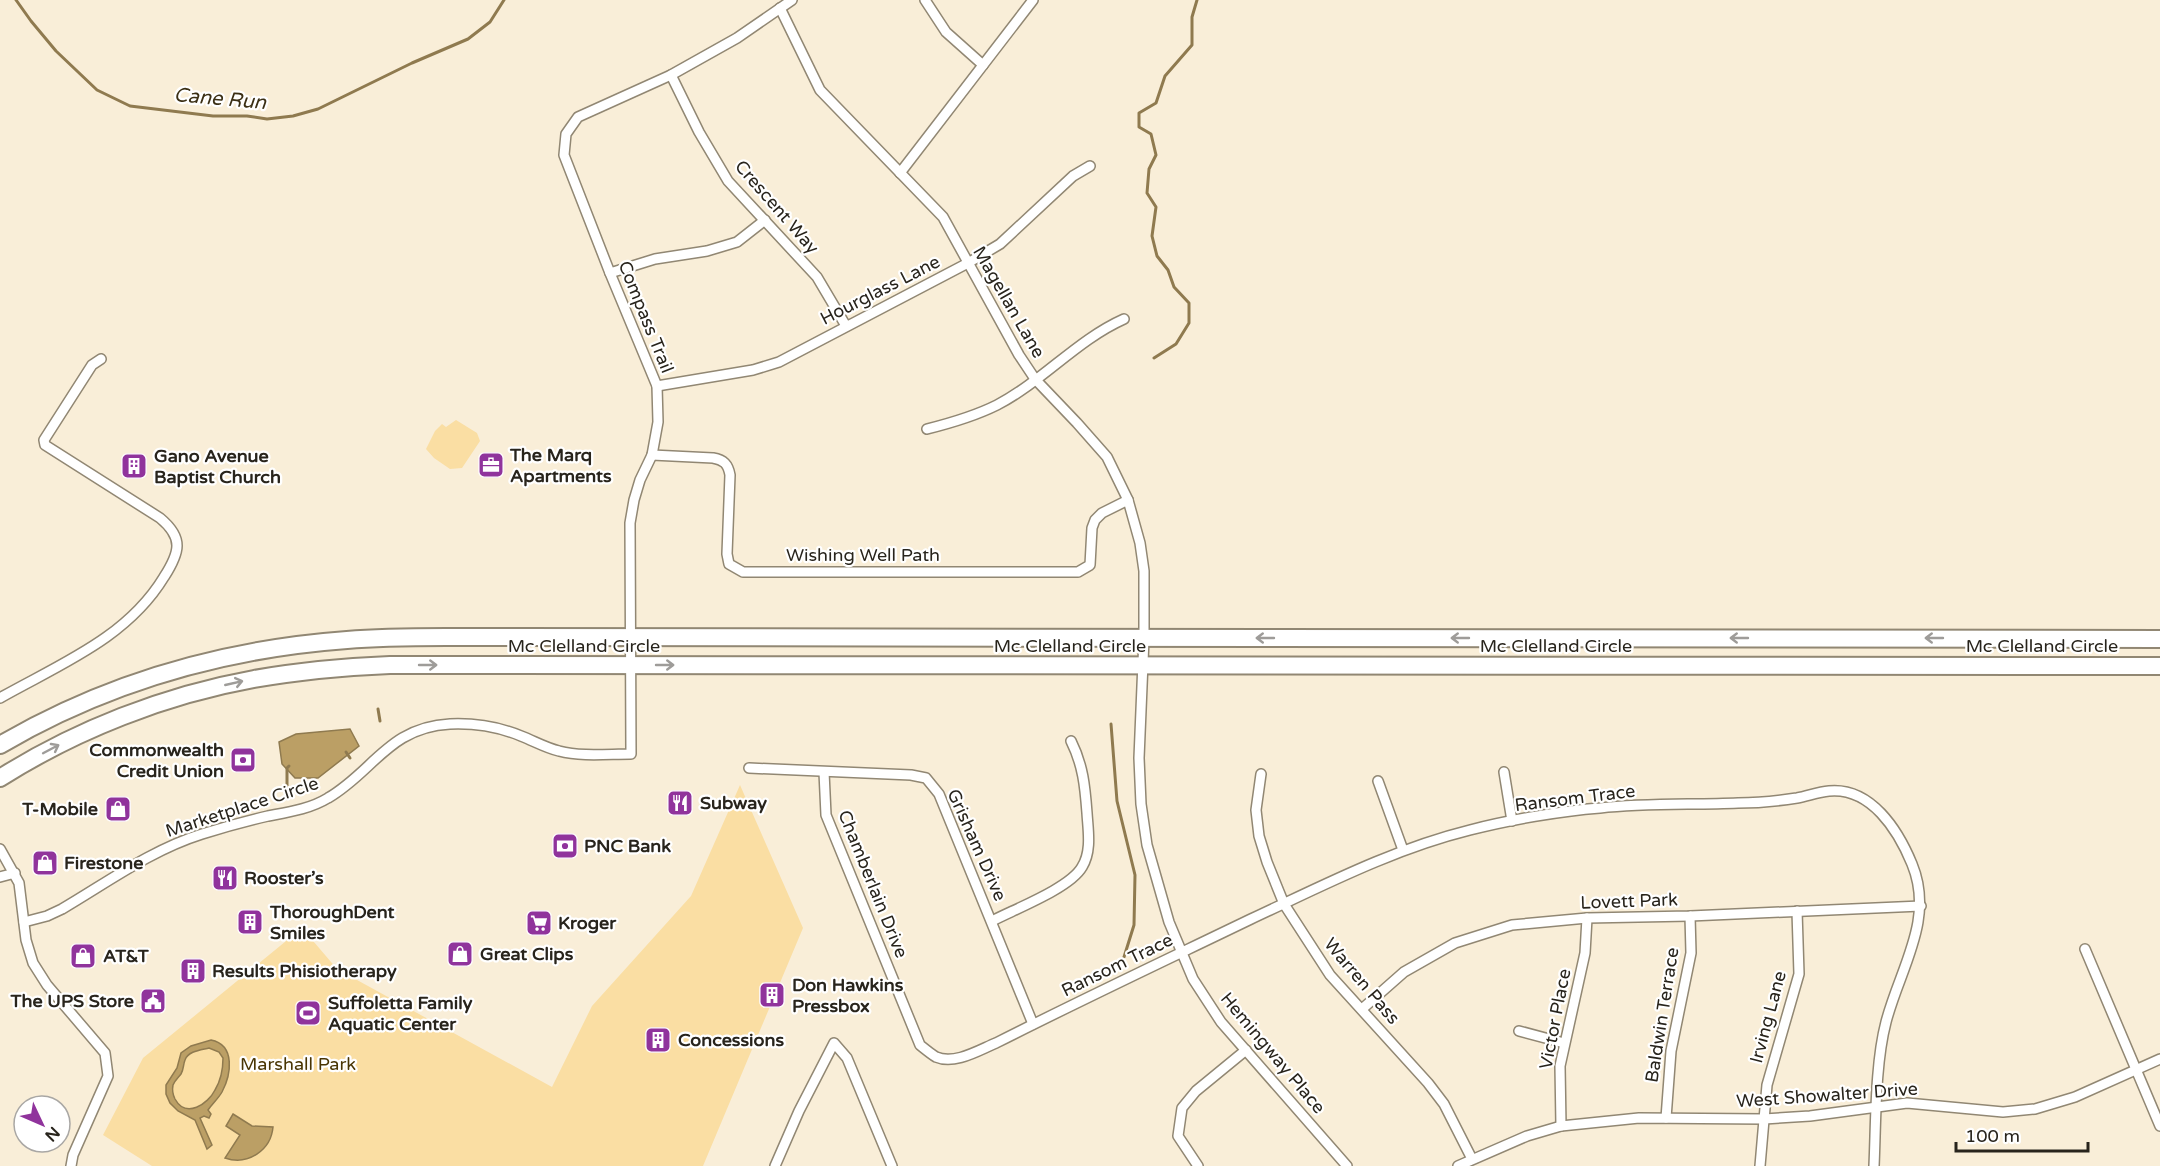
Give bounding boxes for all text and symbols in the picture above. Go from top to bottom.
water label: Cane Run [173,83,268,115]
street label: Crescent Way [730,156,824,259]
street label: Magellan Lane [968,242,1050,362]
street label: Hourglass Lane [816,250,944,330]
street label: Compass Trail [614,258,678,376]
place label: The Marq Apartments [509,444,612,487]
place label: Gano Avenue Baptist Church [154,445,281,488]
office icon: The Marq Apartments [476,450,506,480]
building icon: Gano Avenue Baptist Church [119,451,149,481]
street label: Wishing Well Path [786,544,940,566]
one-way arrow [1255,632,1275,644]
one-way arrow [1450,632,1470,644]
one-way arrow [1924,632,1944,644]
one-way arrow [1729,633,1749,644]
street label: Mc Clelland Circle [508,635,660,657]
street label: Mc Clelland Circle [994,635,1146,657]
street label: Mc Clelland Circle [1480,635,1632,657]
street label: Mc Clelland Circle [1966,635,2118,657]
one-way arrow [417,659,437,671]
one-way arrow [654,659,674,671]
one-way arrow [224,677,243,689]
place label: Commonwealth Credit Union [89,739,224,782]
one-way arrow [42,743,59,755]
bank icon: Commonwealth Credit Union [228,745,258,775]
street label: Marketplace Circle [163,772,321,842]
street label: Ransom Trace [1513,780,1637,816]
street label: Grisham Drive [942,786,1012,904]
restaurant icon: Subway [665,788,695,818]
place label: Subway [700,792,767,814]
shop icon: T-Mobile [103,794,133,824]
place label: T-Mobile [21,798,98,820]
street label: Chamberlain Drive [833,807,913,961]
bank icon: PNC Bank [550,831,580,861]
place label: PNC Bank [584,835,671,857]
shop icon: Firestone [30,848,60,878]
place label: Firestone [64,852,143,874]
restaurant icon: Rooster’s [210,863,240,893]
place label: Rooster’s [244,867,324,889]
street label: Lovett Park [1580,888,1678,914]
place label: ThoroughDent Smiles [269,901,394,944]
building icon: ThoroughDent Smiles [235,907,265,937]
supermarket icon: Kroger [524,908,554,938]
place label: Kroger [558,912,617,934]
street label: Ransom Trace [1058,929,1176,1001]
street label: Warren Pass [1320,933,1404,1029]
shop icon: Great Clips [445,939,475,969]
shop icon: AT&T [68,941,98,971]
place label: Great Clips [480,943,574,965]
place label: AT&T [103,945,150,967]
street label: Baldwin Terrace [1640,946,1684,1084]
building icon: Results Phisiotherapy [178,956,208,986]
place label: Results Phisiotherapy [212,960,397,982]
street label: Victor Place [1534,967,1576,1071]
street label: Irving Lane [1745,969,1791,1065]
place label: Don Hawkins Pressbox [792,974,904,1017]
building icon: Don Hawkins Pressbox [757,980,787,1010]
public building icon: The UPS Store [138,986,168,1016]
street label: Hemingway Place [1216,988,1330,1118]
place label: The UPS Store [10,990,134,1012]
place label: Suffoletta Family Aquatic Center [328,992,473,1035]
sports icon: Suffoletta Family Aquatic Center [293,998,323,1028]
building icon: Concessions [643,1025,673,1055]
place label: Concessions [678,1029,785,1051]
park label: Marshall Park [240,1053,356,1075]
street label: West Showalter Drive [1735,1078,1919,1112]
north arrow [12,1094,72,1154]
scale bar [1956,1115,2088,1153]
text: N [40,1122,64,1145]
text: 100 m [1965,1125,2020,1147]

